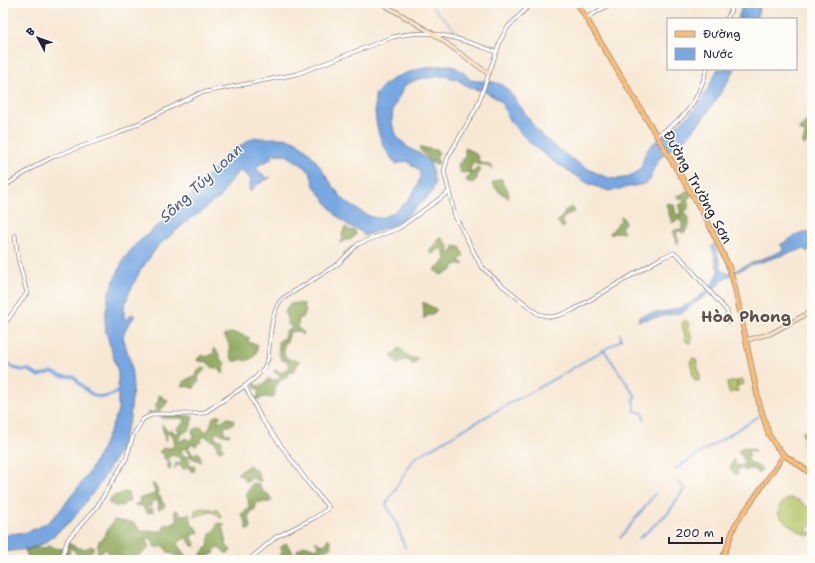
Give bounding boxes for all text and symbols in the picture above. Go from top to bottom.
north arrow [18,18,58,58]
legend [667,18,797,70]
text: B [23,24,39,39]
text: Đường [703,26,741,42]
text: Nước [703,46,733,62]
street label: Đường Trường Sơn [659,127,737,247]
water label: Sông Túy Loan [155,139,247,227]
district label: Hòa Phong [701,306,791,327]
scale bar [669,519,722,545]
text: 200 m [675,525,714,541]

